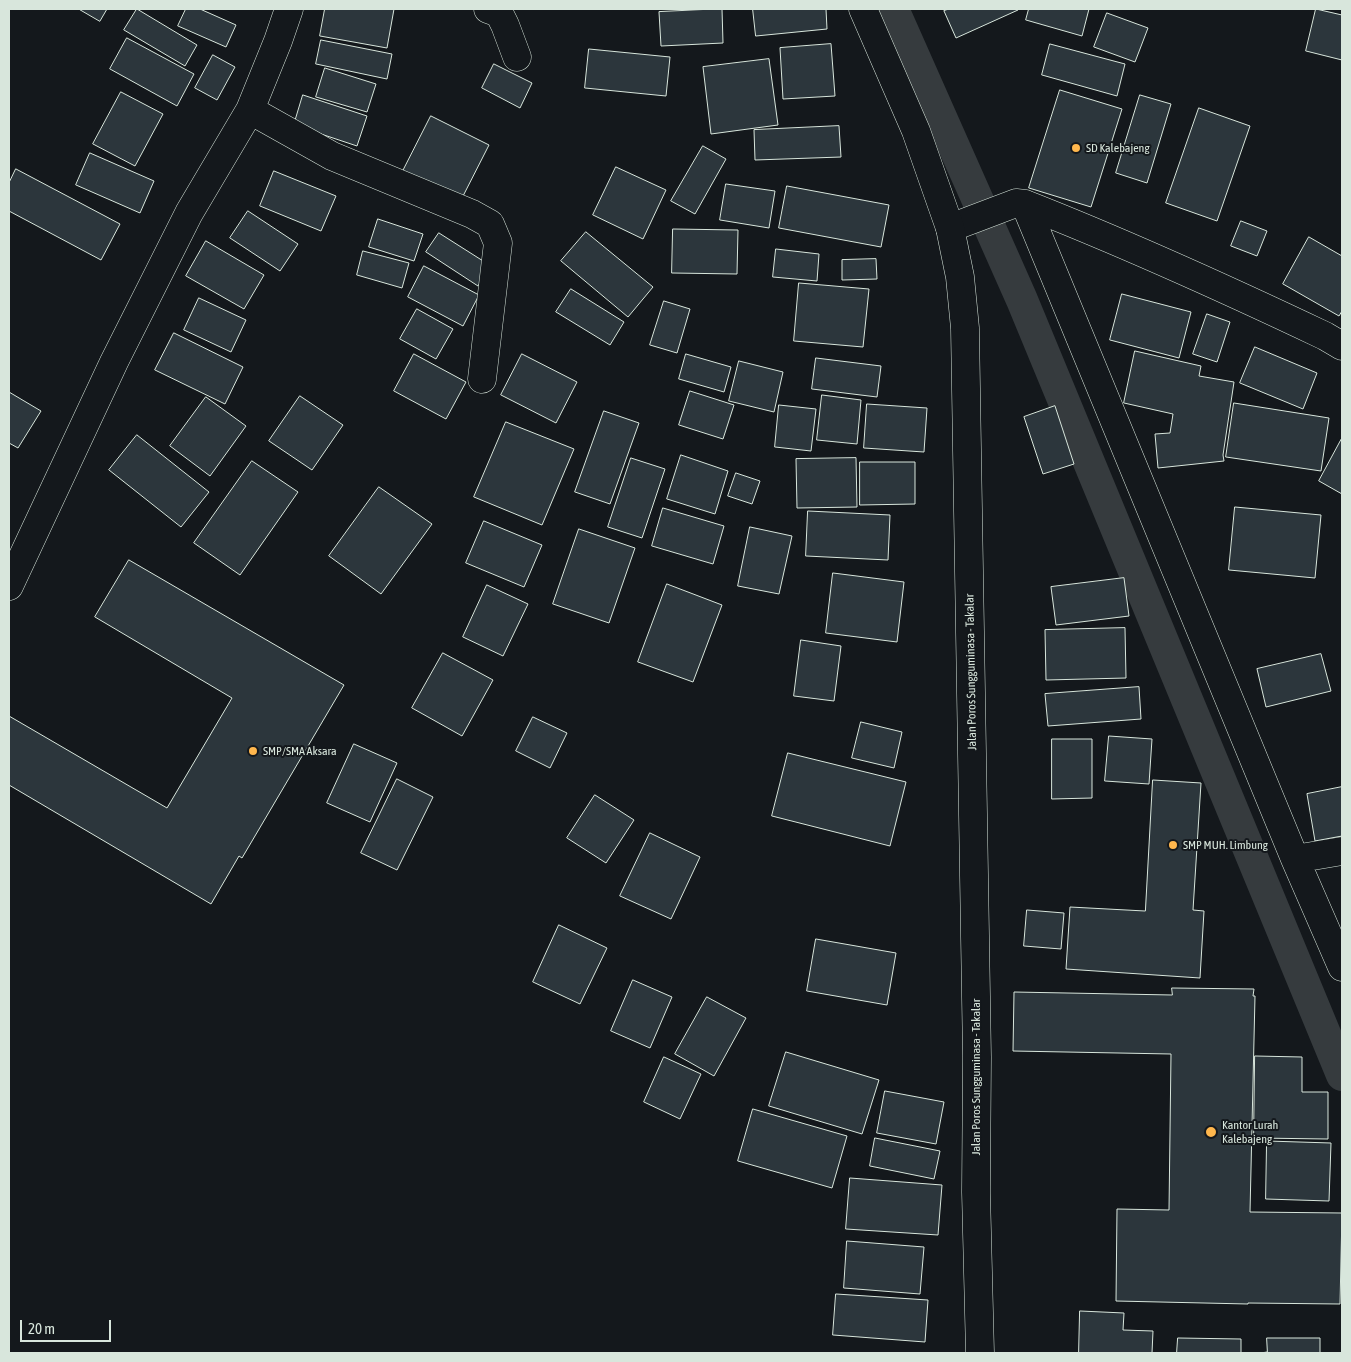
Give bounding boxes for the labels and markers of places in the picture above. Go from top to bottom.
place label: SD Kalebajeng [1086,141,1150,155]
marker: SD Kalebajeng [1070,142,1082,154]
place label: SMP/SMA Aksara [263,744,336,758]
marker: SMP/SMA Aksara [247,745,259,757]
place label: SMP MUH. Limbung [1183,838,1268,852]
marker: SMP MUH. Limbung [1167,839,1179,851]
place label: Kantor Lurah Kalebajeng [1222,1118,1278,1146]
marker: Kantor Lurah Kalebajeng [1204,1125,1218,1139]

